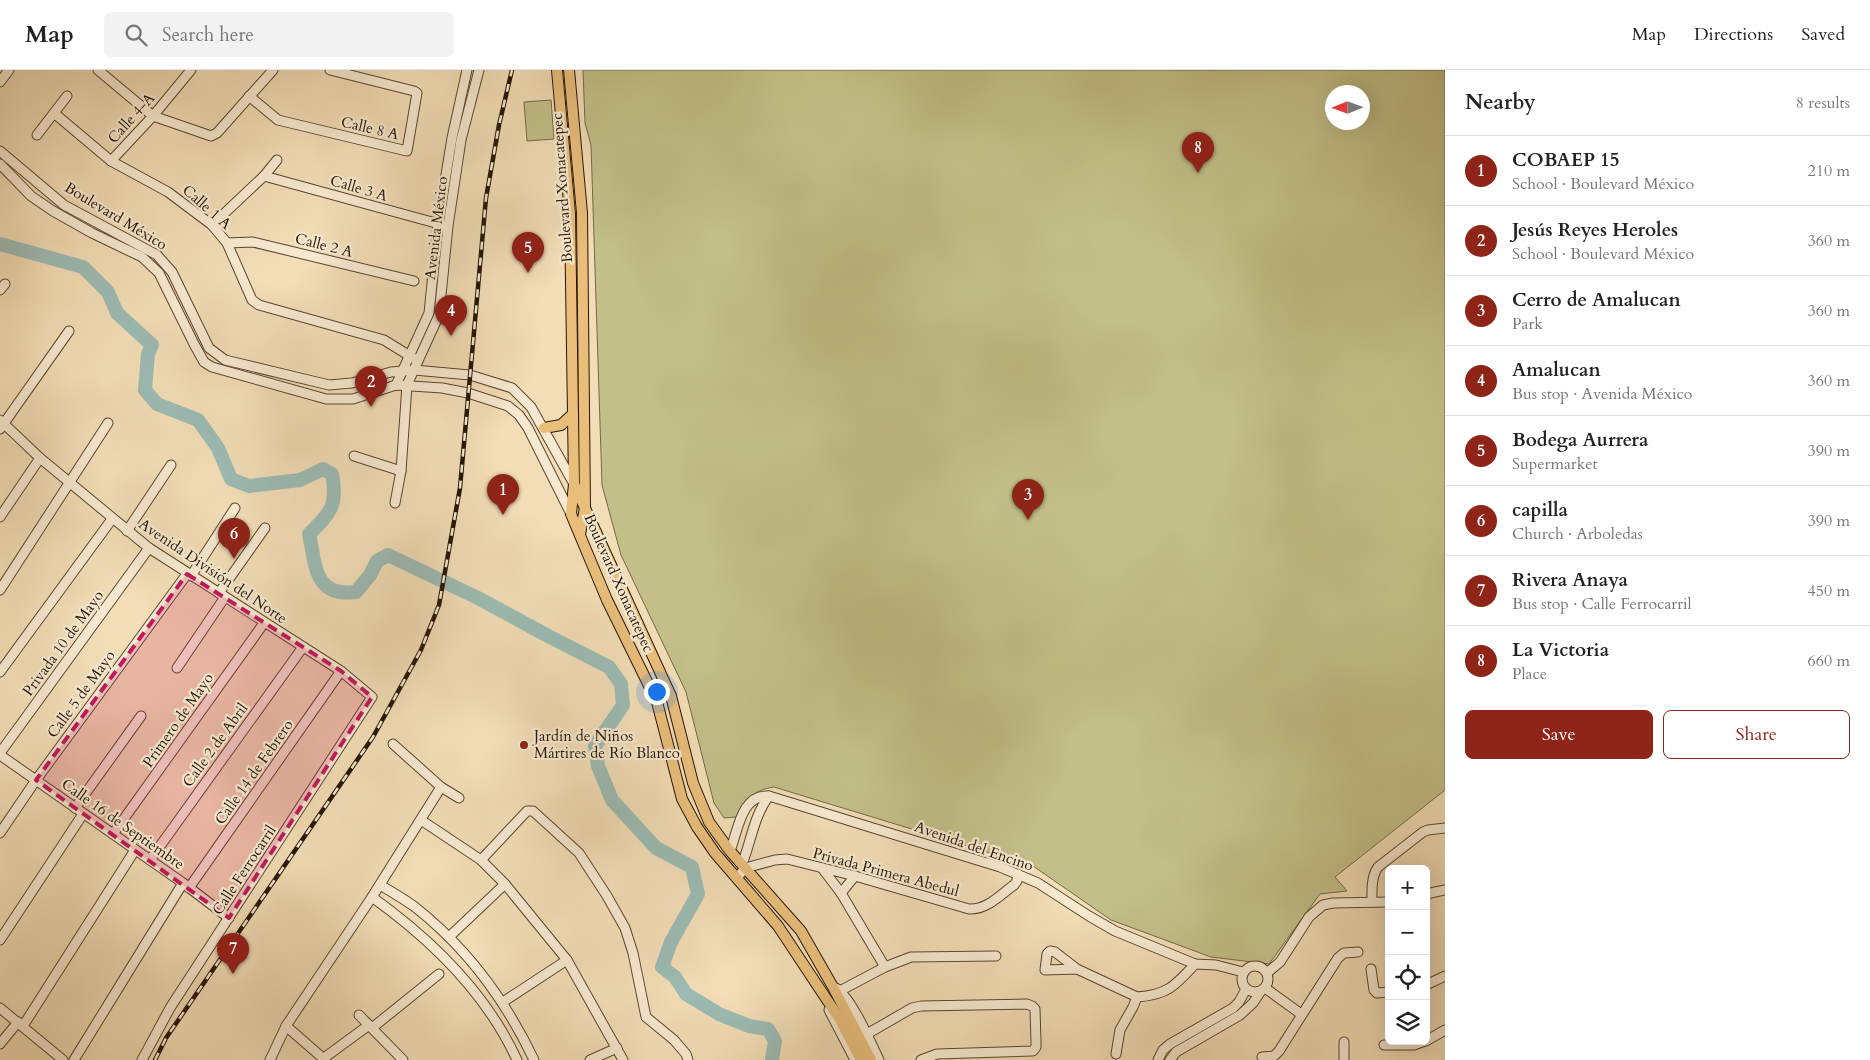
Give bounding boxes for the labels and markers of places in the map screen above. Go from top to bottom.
pin: 8 [1182,132,1214,173]
pin: 5 [512,232,544,273]
pin: 4 [435,295,467,336]
pin: 2 [355,366,387,407]
pin: 1 [487,474,519,515]
pin: 3 [1012,479,1044,520]
pin: 6 [218,518,250,559]
place label: Jardín de Niños Mártires de Río Blanco [532,726,680,763]
marker: Jardín de Niños Mártires de Río Blanco [518,739,530,751]
pin: 7 [217,933,249,974]

